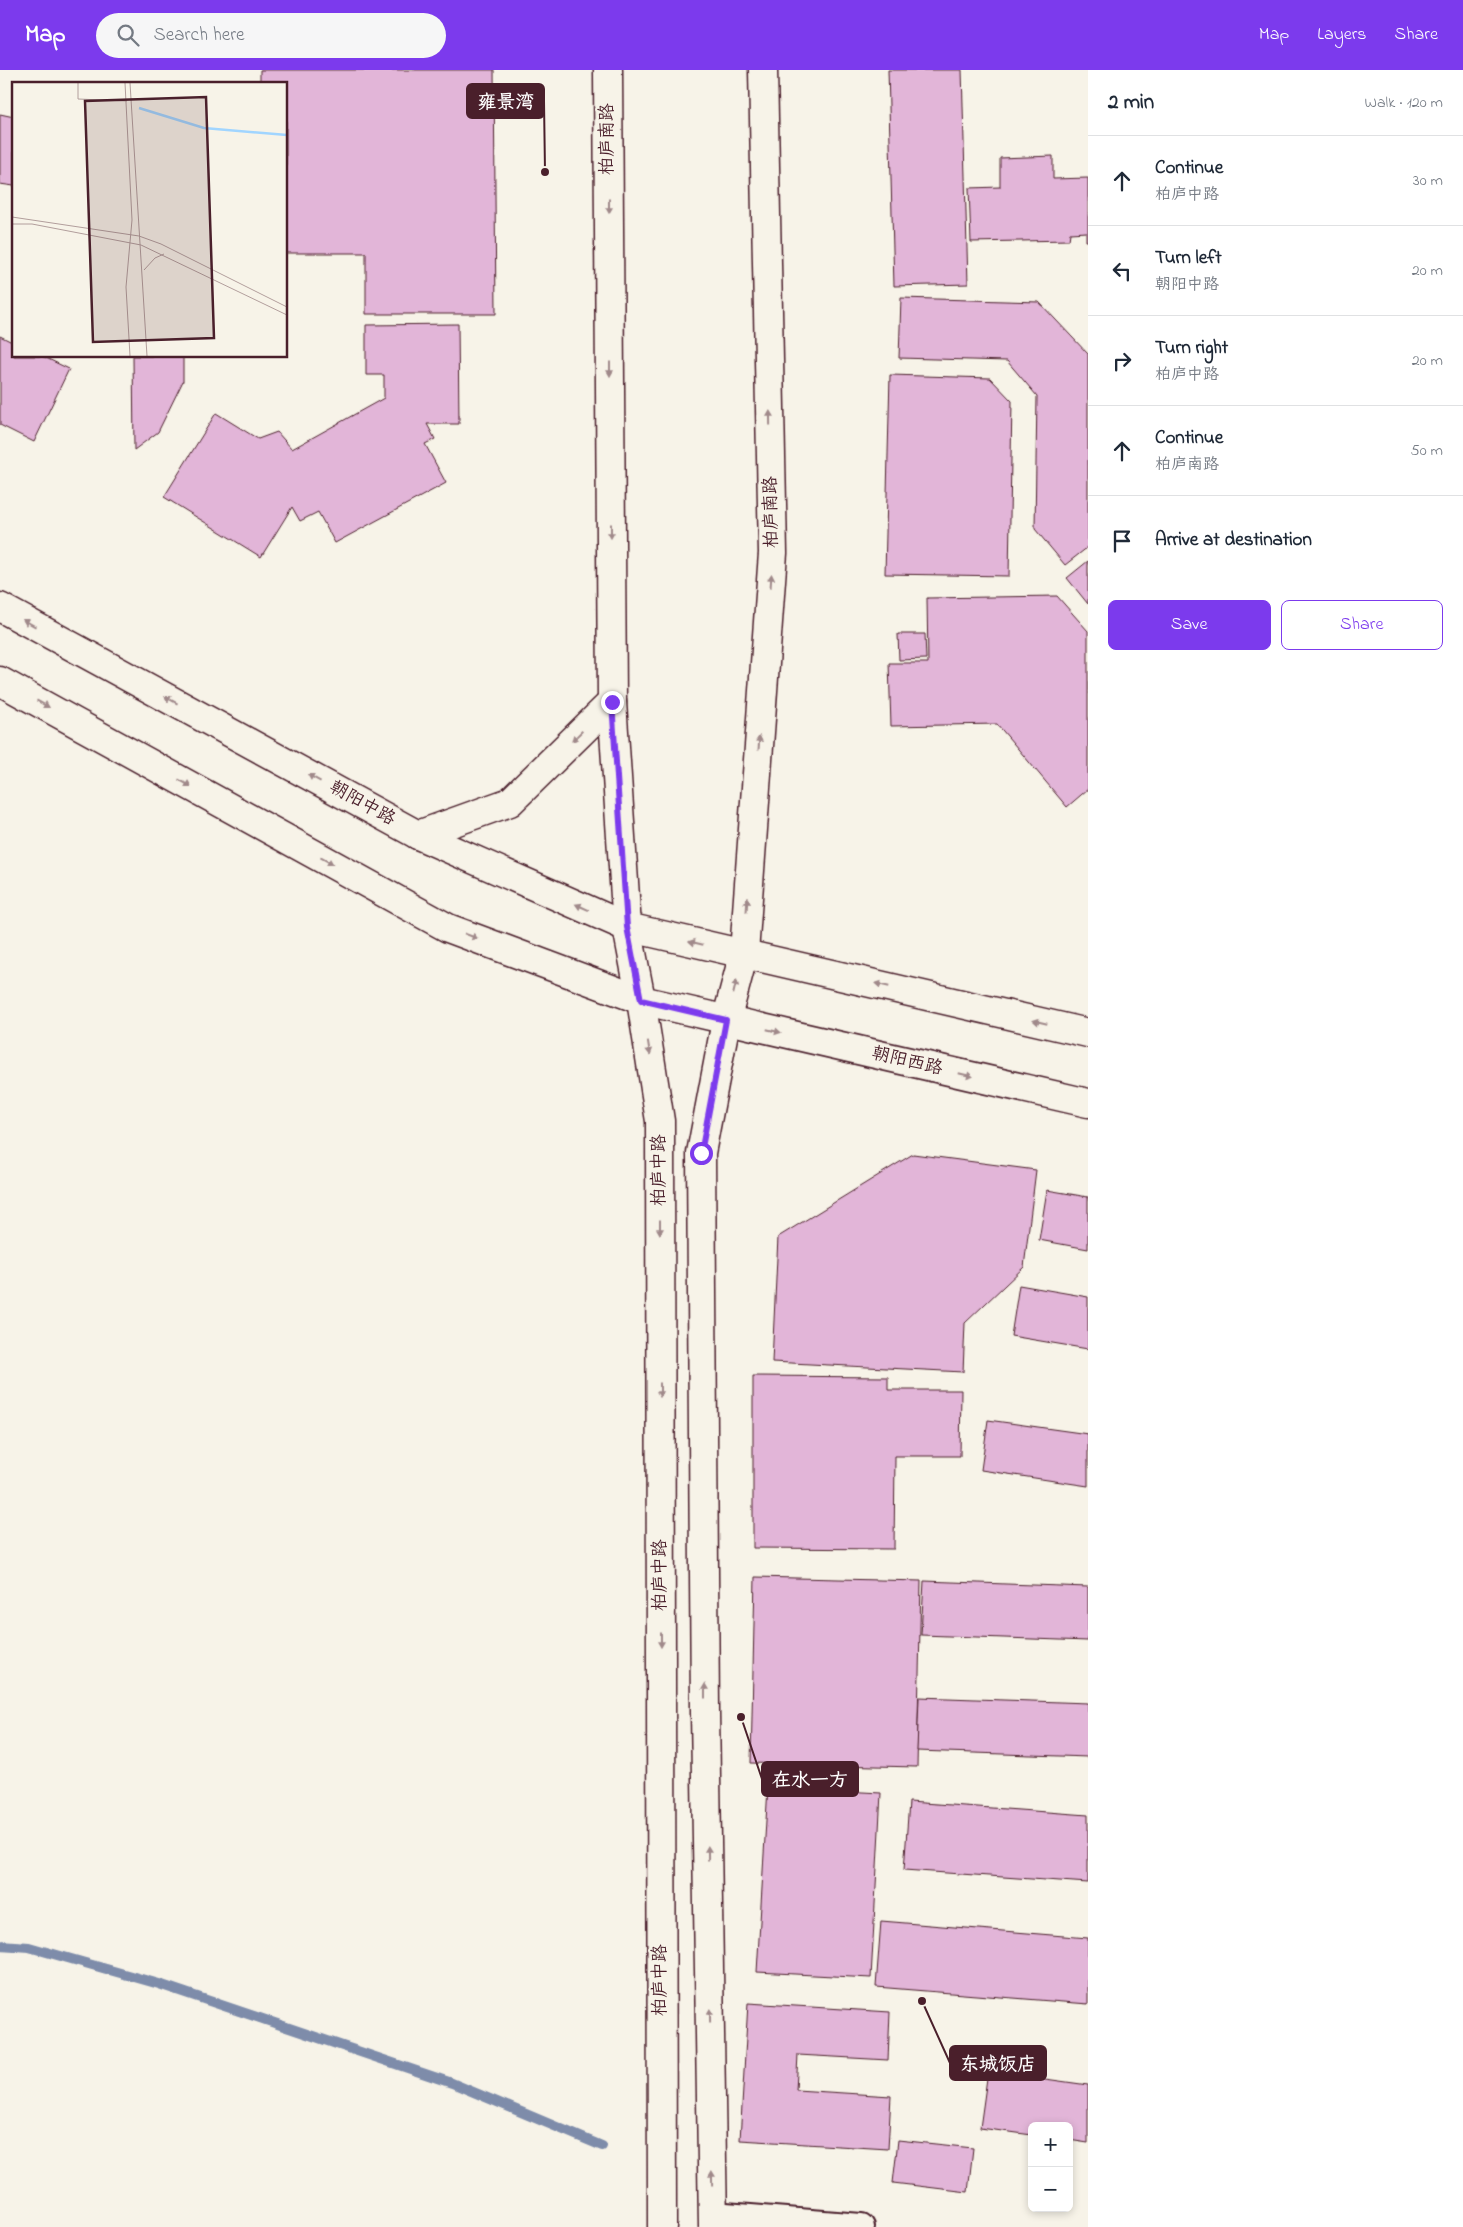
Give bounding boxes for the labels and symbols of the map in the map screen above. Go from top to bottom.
inset map [12,82,288,358]
callout: 雍景湾 [467,84,544,118]
text: 雍景湾 [477,90,535,117]
street label: 柏庐南路 [595,103,621,175]
one-way arrow [605,198,613,214]
one-way arrow [606,361,614,377]
one-way arrow [766,410,774,426]
street label: 柏庐南路 [758,476,786,548]
one-way arrow [607,523,615,539]
one-way arrow [767,572,775,588]
one-way arrow [22,618,35,627]
route end [601,691,624,714]
one-way arrow [164,696,179,704]
one-way arrow [36,700,49,709]
one-way arrow [571,730,583,742]
one-way arrow [756,734,764,750]
one-way arrow [307,774,321,782]
street label: 朝阳中路 [324,775,400,833]
one-way arrow [178,778,192,787]
one-way arrow [320,857,335,865]
one-way arrow [744,896,752,912]
one-way arrow [575,903,589,911]
one-way arrow [464,932,479,940]
one-way arrow [688,938,704,946]
one-way arrow [731,979,739,994]
one-way arrow [875,981,890,989]
one-way arrow [1033,1018,1048,1026]
one-way arrow [766,1027,781,1035]
one-way arrow [645,1041,653,1057]
street label: 朝阳西路 [869,1041,945,1083]
one-way arrow [959,1072,975,1080]
street label: 柏庐中路 [647,1134,673,1206]
route start [690,1142,713,1165]
one-way arrow [656,1220,664,1236]
one-way arrow [656,1382,664,1398]
street label: 柏庐中路 [648,1539,674,1611]
one-way arrow [657,1632,665,1648]
one-way arrow [701,1683,709,1699]
callout: 在水一方 [762,1762,858,1796]
text: 在水一方 [772,1768,848,1795]
one-way arrow [703,1845,711,1861]
street label: 柏庐中路 [648,1944,674,2016]
one-way arrow [706,2008,714,2024]
callout: 东城饭店 [950,2046,1046,2080]
text: 东城饭店 [960,2052,1036,2079]
one-way arrow [708,2170,716,2186]

